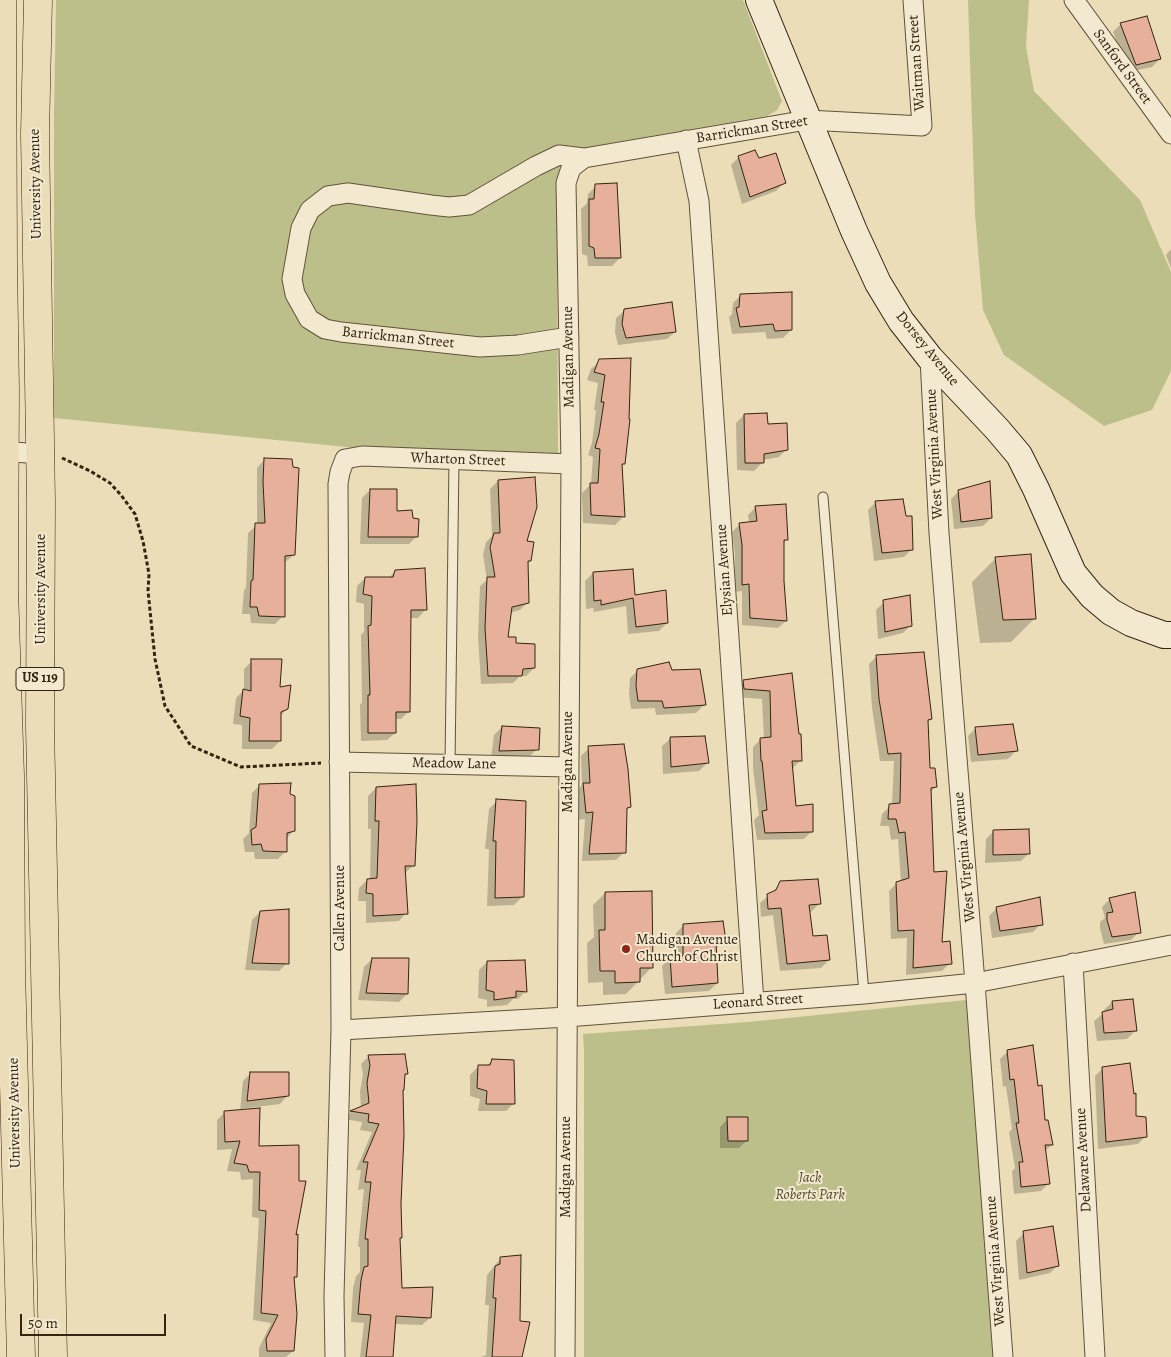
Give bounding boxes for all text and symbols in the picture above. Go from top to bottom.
street label: Waitman Street [905,14,929,112]
street label: Sanford Street [1089,26,1155,108]
street label: Barrickman Street [695,112,809,148]
street label: University Avenue [26,128,46,240]
street label: Madigan Avenue [559,306,579,408]
street label: Dorsey Avenue [891,308,963,390]
street label: Barrickman Street [341,323,455,353]
street label: West Virginia Avenue [923,388,947,520]
street label: Wharton Street [410,449,506,471]
street label: Elysian Avenue [713,523,737,617]
street label: University Avenue [32,534,50,644]
road number: US 119 [16,668,64,691]
street label: Madigan Avenue [559,711,577,813]
street label: Meadow Lane [412,754,496,774]
street label: West Virginia Avenue [950,791,980,923]
street label: Callen Avenue [331,865,349,951]
place label: Madigan Avenue Church of Christ [636,931,738,966]
marker: Madigan Avenue Church of Christ [620,943,632,955]
street label: Leonard Street [712,990,804,1014]
street label: University Avenue [5,1057,25,1169]
street label: Delaware Avenue [1072,1107,1096,1213]
street label: Madigan Avenue [557,1116,575,1218]
park label: Jack Roberts Park [775,1169,845,1204]
street label: West Virginia Avenue [982,1195,1010,1327]
scale bar [22,1304,169,1336]
text: 50 m [28,1313,58,1333]

